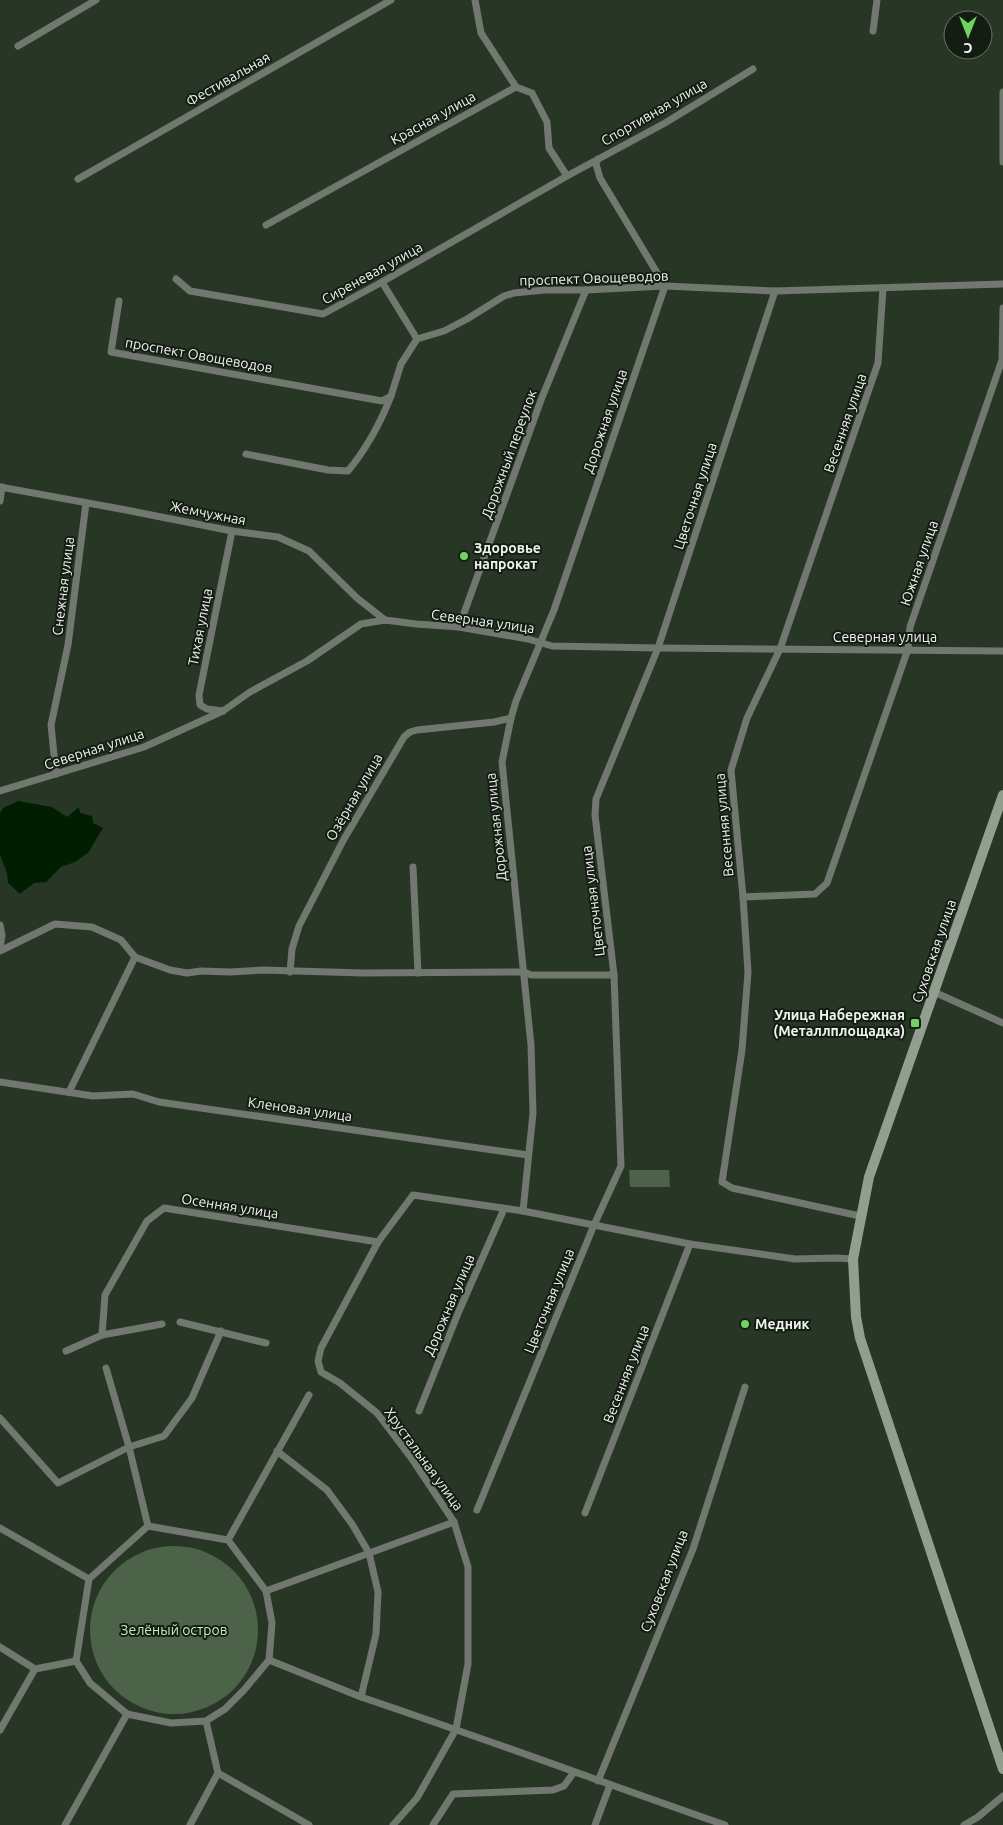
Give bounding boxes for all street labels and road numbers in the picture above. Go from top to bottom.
street label: Фестивальная [183,49,273,109]
street label: Спортивная улица [598,75,710,149]
street label: Красная улица [388,88,478,148]
street label: Сиреневая улица [319,239,425,307]
street label: проспект Овощеводов [519,267,669,289]
street label: проспект Овощеводов [124,334,274,376]
street label: Дорожная улица [580,367,630,475]
street label: Весенняя улица [821,371,869,475]
street label: Дорожный переулок [478,387,540,521]
street label: Цветочная улица [670,441,720,551]
street label: Жемчужная [169,498,247,528]
street label: Южная улица [897,518,941,608]
street label: Снежная улица [49,536,77,636]
street label: Тихая улица [185,587,215,667]
street label: Северная улица [430,606,536,636]
street label: Северная улица [833,629,937,645]
street label: Северная улица [42,725,146,773]
street label: Озёрная улица [323,751,385,843]
street label: Дорожная улица [482,772,510,882]
street label: Весенняя улица [712,773,736,877]
street label: Цветочная улица [578,845,608,957]
street label: Суховская улица [909,897,959,1005]
street label: Кленовая улица [247,1094,353,1124]
street label: Осенняя улица [180,1190,280,1222]
street label: Цветочная улица [521,1246,577,1356]
street label: Дорожная улица [420,1252,478,1358]
street label: Весенняя улица [600,1323,652,1425]
street label: Хрустальная улица [381,1404,467,1514]
street label: Суховская улица [637,1528,691,1634]

